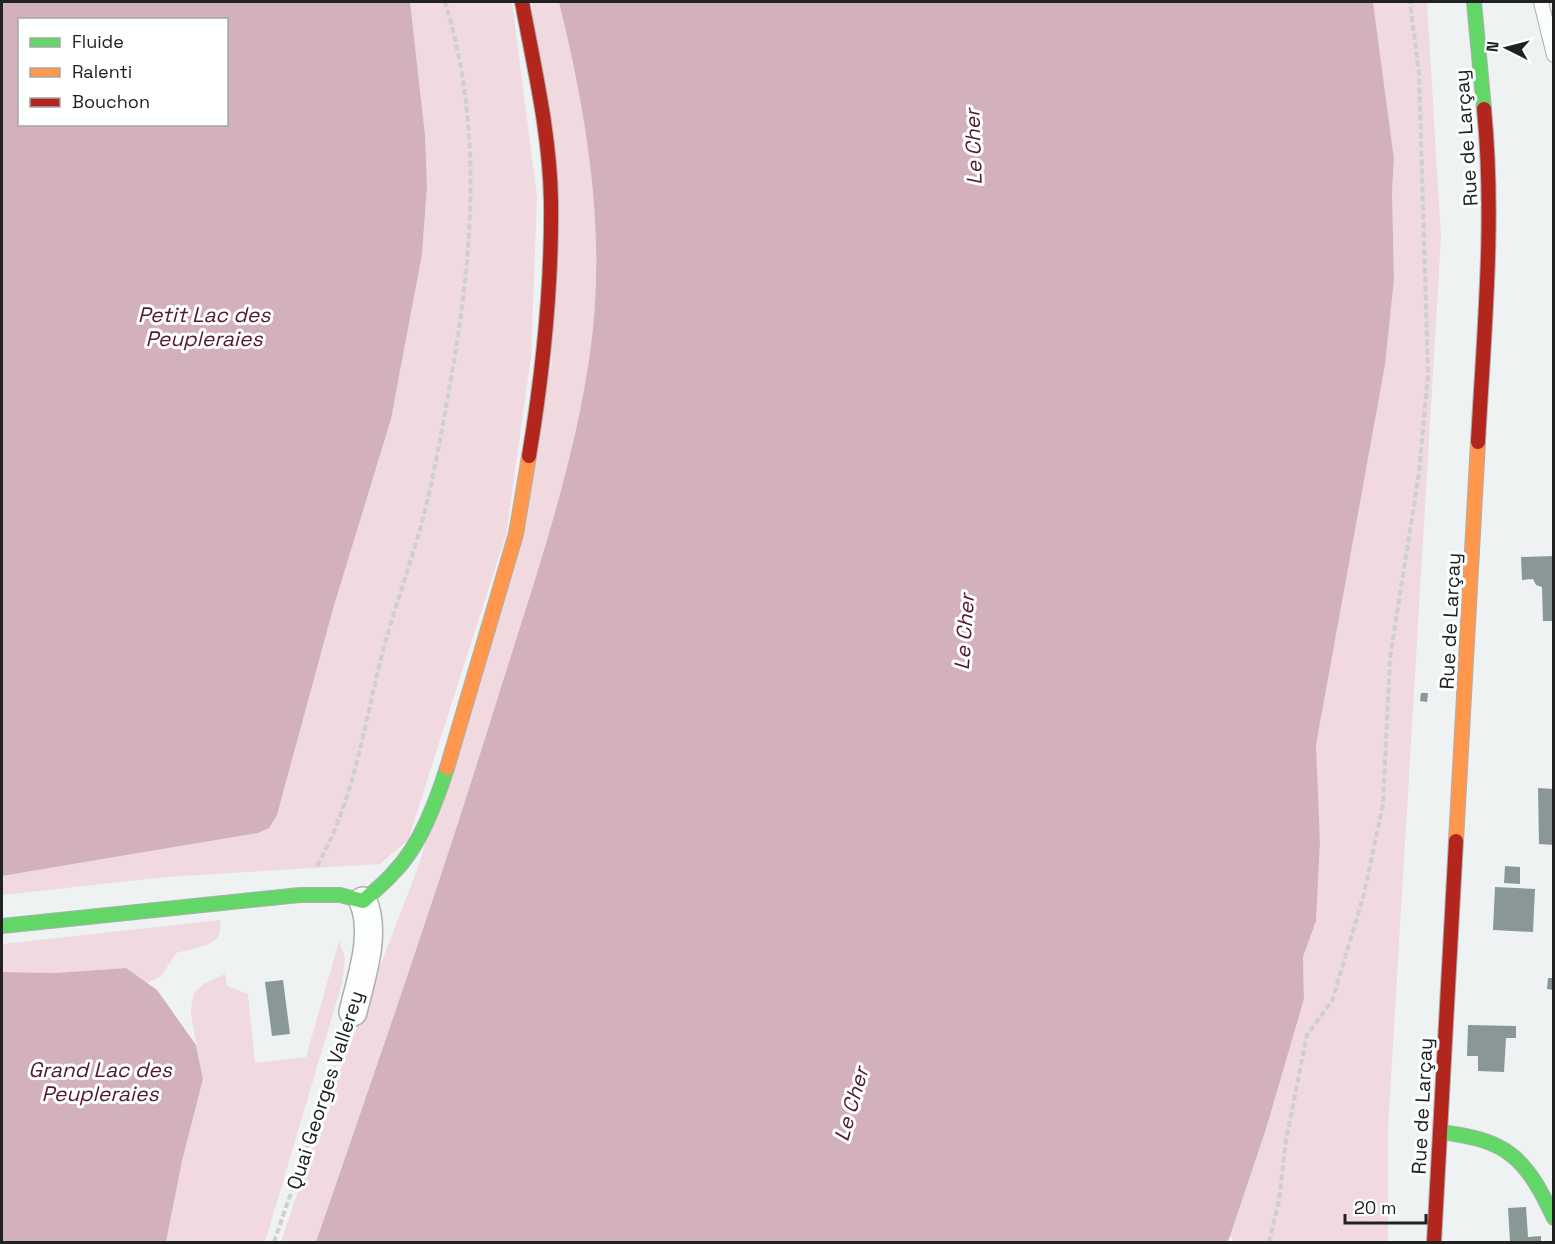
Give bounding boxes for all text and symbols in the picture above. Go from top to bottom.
legend [18,18,228,126]
north arrow [1477,18,1537,78]
text: Fluide [72,30,124,53]
text: N [1482,40,1504,53]
text: Ralenti [72,60,132,83]
street label: Rue de Larçay [1448,69,1484,207]
text: Bouchon [72,90,150,113]
water label: Le Cher [958,107,988,185]
water label: Petit Lac des Peupleraies [138,301,271,352]
street label: Rue de Larçay [1433,552,1467,690]
water label: Le Cher [948,591,980,671]
street label: Quai Georges Vallerey [281,987,369,1193]
street label: Rue de Larçay [1405,1037,1439,1175]
water label: Grand Lac des Peupleraies [28,1056,173,1107]
water label: Le Cher [828,1062,875,1144]
scale bar [1345,1187,1426,1225]
text: 20 m [1354,1196,1397,1219]

